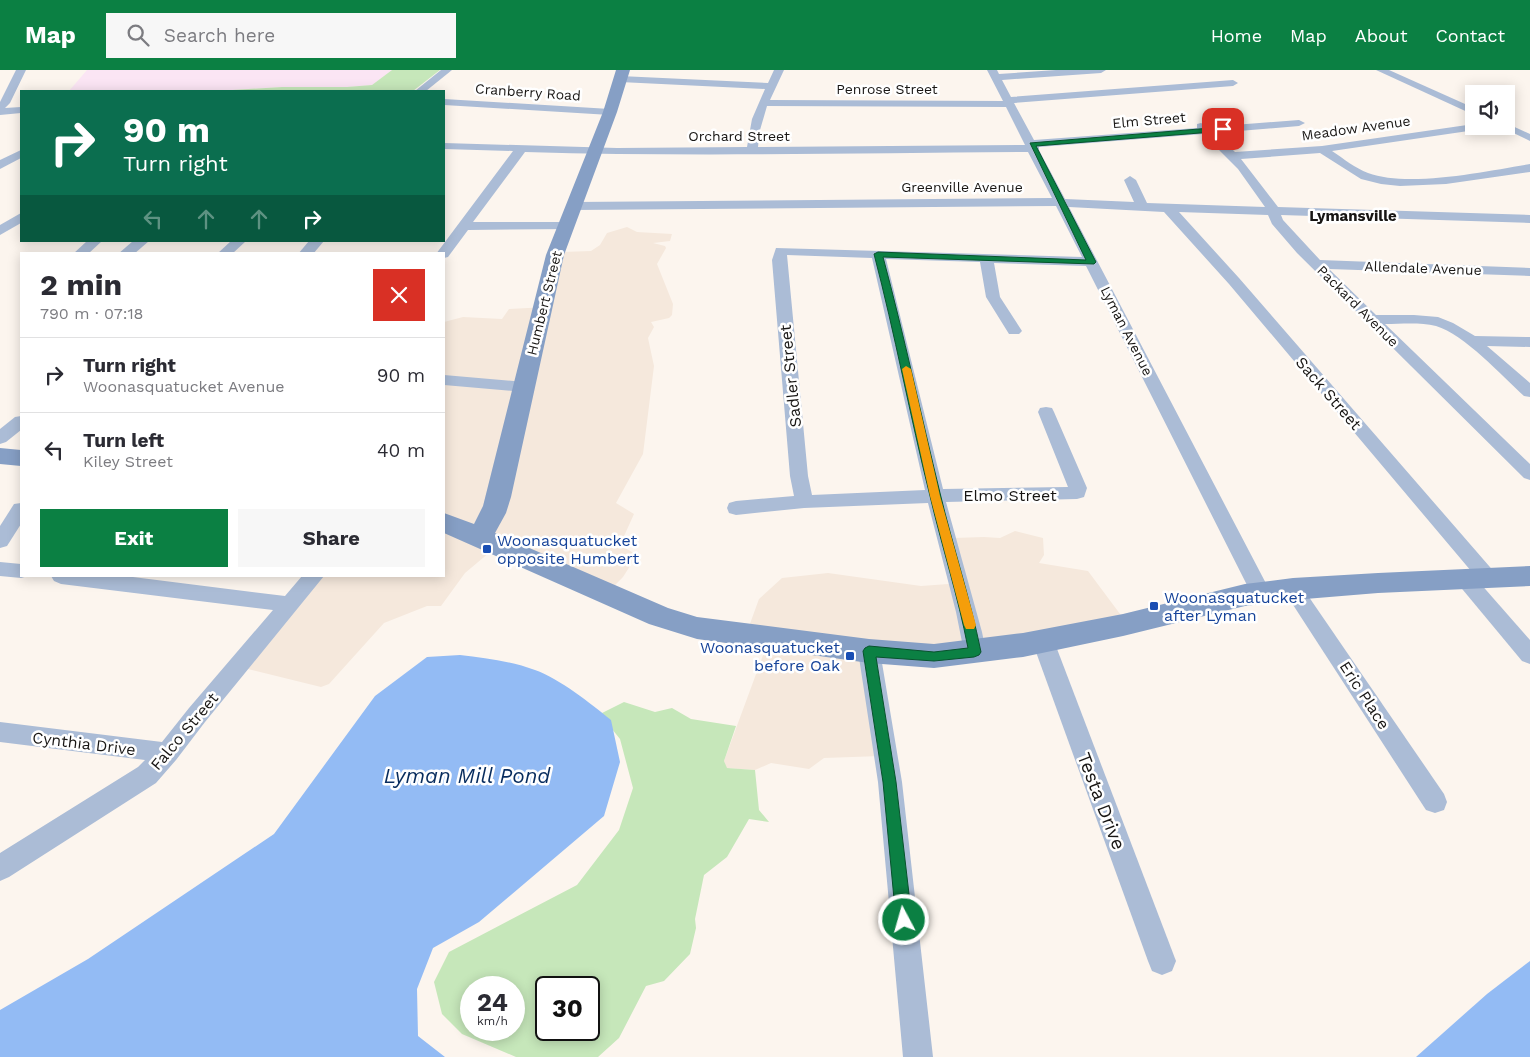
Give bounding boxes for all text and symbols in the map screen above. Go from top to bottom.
search box [106,13,456,58]
text: Map [25,21,76,49]
icon: search [124,21,152,49]
text: Search here [164,24,275,47]
text: Home [1211,25,1262,46]
text: Map [1290,25,1327,46]
text: About [1355,25,1407,46]
text: Contact [1435,25,1505,46]
street label: Cranberry Road [475,80,581,104]
street label: Penrose Street [836,81,938,97]
map controls [1465,85,1515,135]
button: sound [1465,85,1515,135]
pin [1202,108,1244,150]
text: 90 m [123,109,210,151]
street label: Elm Street [1112,109,1186,131]
icon: right [40,110,105,175]
street label: Meadow Avenue [1300,112,1412,144]
icon: arrive [1209,115,1237,143]
street label: Orchard Street [688,128,790,144]
text: Turn right [123,151,228,176]
street label: Greenville Avenue [901,179,1023,195]
icon: left [139,205,167,233]
icon: ahead [192,205,220,233]
icon: ahead [245,205,273,233]
icon: right [298,205,326,233]
district label: Lymansville [1309,207,1397,225]
street label: Humbert Street [523,249,565,357]
street label: Allendale Avenue [1364,258,1482,278]
street label: Packard Avenue [1314,262,1402,350]
text: 2 min [40,267,122,302]
button: close [373,269,425,321]
street label: Lyman Avenue [1098,284,1156,378]
text: 790 m · 07:18 [40,304,143,323]
street label: Sadler Street [776,323,805,428]
street label: Sack Street [1292,353,1366,434]
text: Turn right [83,354,176,377]
icon: right [40,361,68,389]
text: 90 m [377,364,425,387]
text: Woonasquatucket Avenue [83,377,285,396]
text: Turn left [83,429,164,452]
icon: left [40,436,68,464]
text: 40 m [377,439,425,462]
text: Kiley Street [83,452,173,471]
street label: Elmo Street [963,486,1057,505]
button: Exit [40,509,228,567]
button: Share [238,509,425,567]
place label: Woonasquatucket opposite Humbert [497,531,639,568]
marker: Woonasquatucket opposite Humbert [481,543,493,555]
place label: Woonasquatucket after Lyman [1164,588,1304,625]
marker: Woonasquatucket after Lyman [1148,600,1160,612]
place label: Woonasquatucket before Oak [700,638,840,675]
marker: Woonasquatucket before Oak [844,650,856,662]
street label: Eric Place [1336,658,1394,733]
street label: Falco Street [147,689,222,774]
street label: Cynthia Drive [31,728,137,759]
street label: Testa Drive [1072,749,1131,853]
water label: Lyman Mill Pond [384,763,551,788]
position arrow [877,893,929,945]
speed limit sign: 30 [535,976,600,1041]
text: 24 [477,988,508,1017]
text: km/h [477,1014,508,1028]

